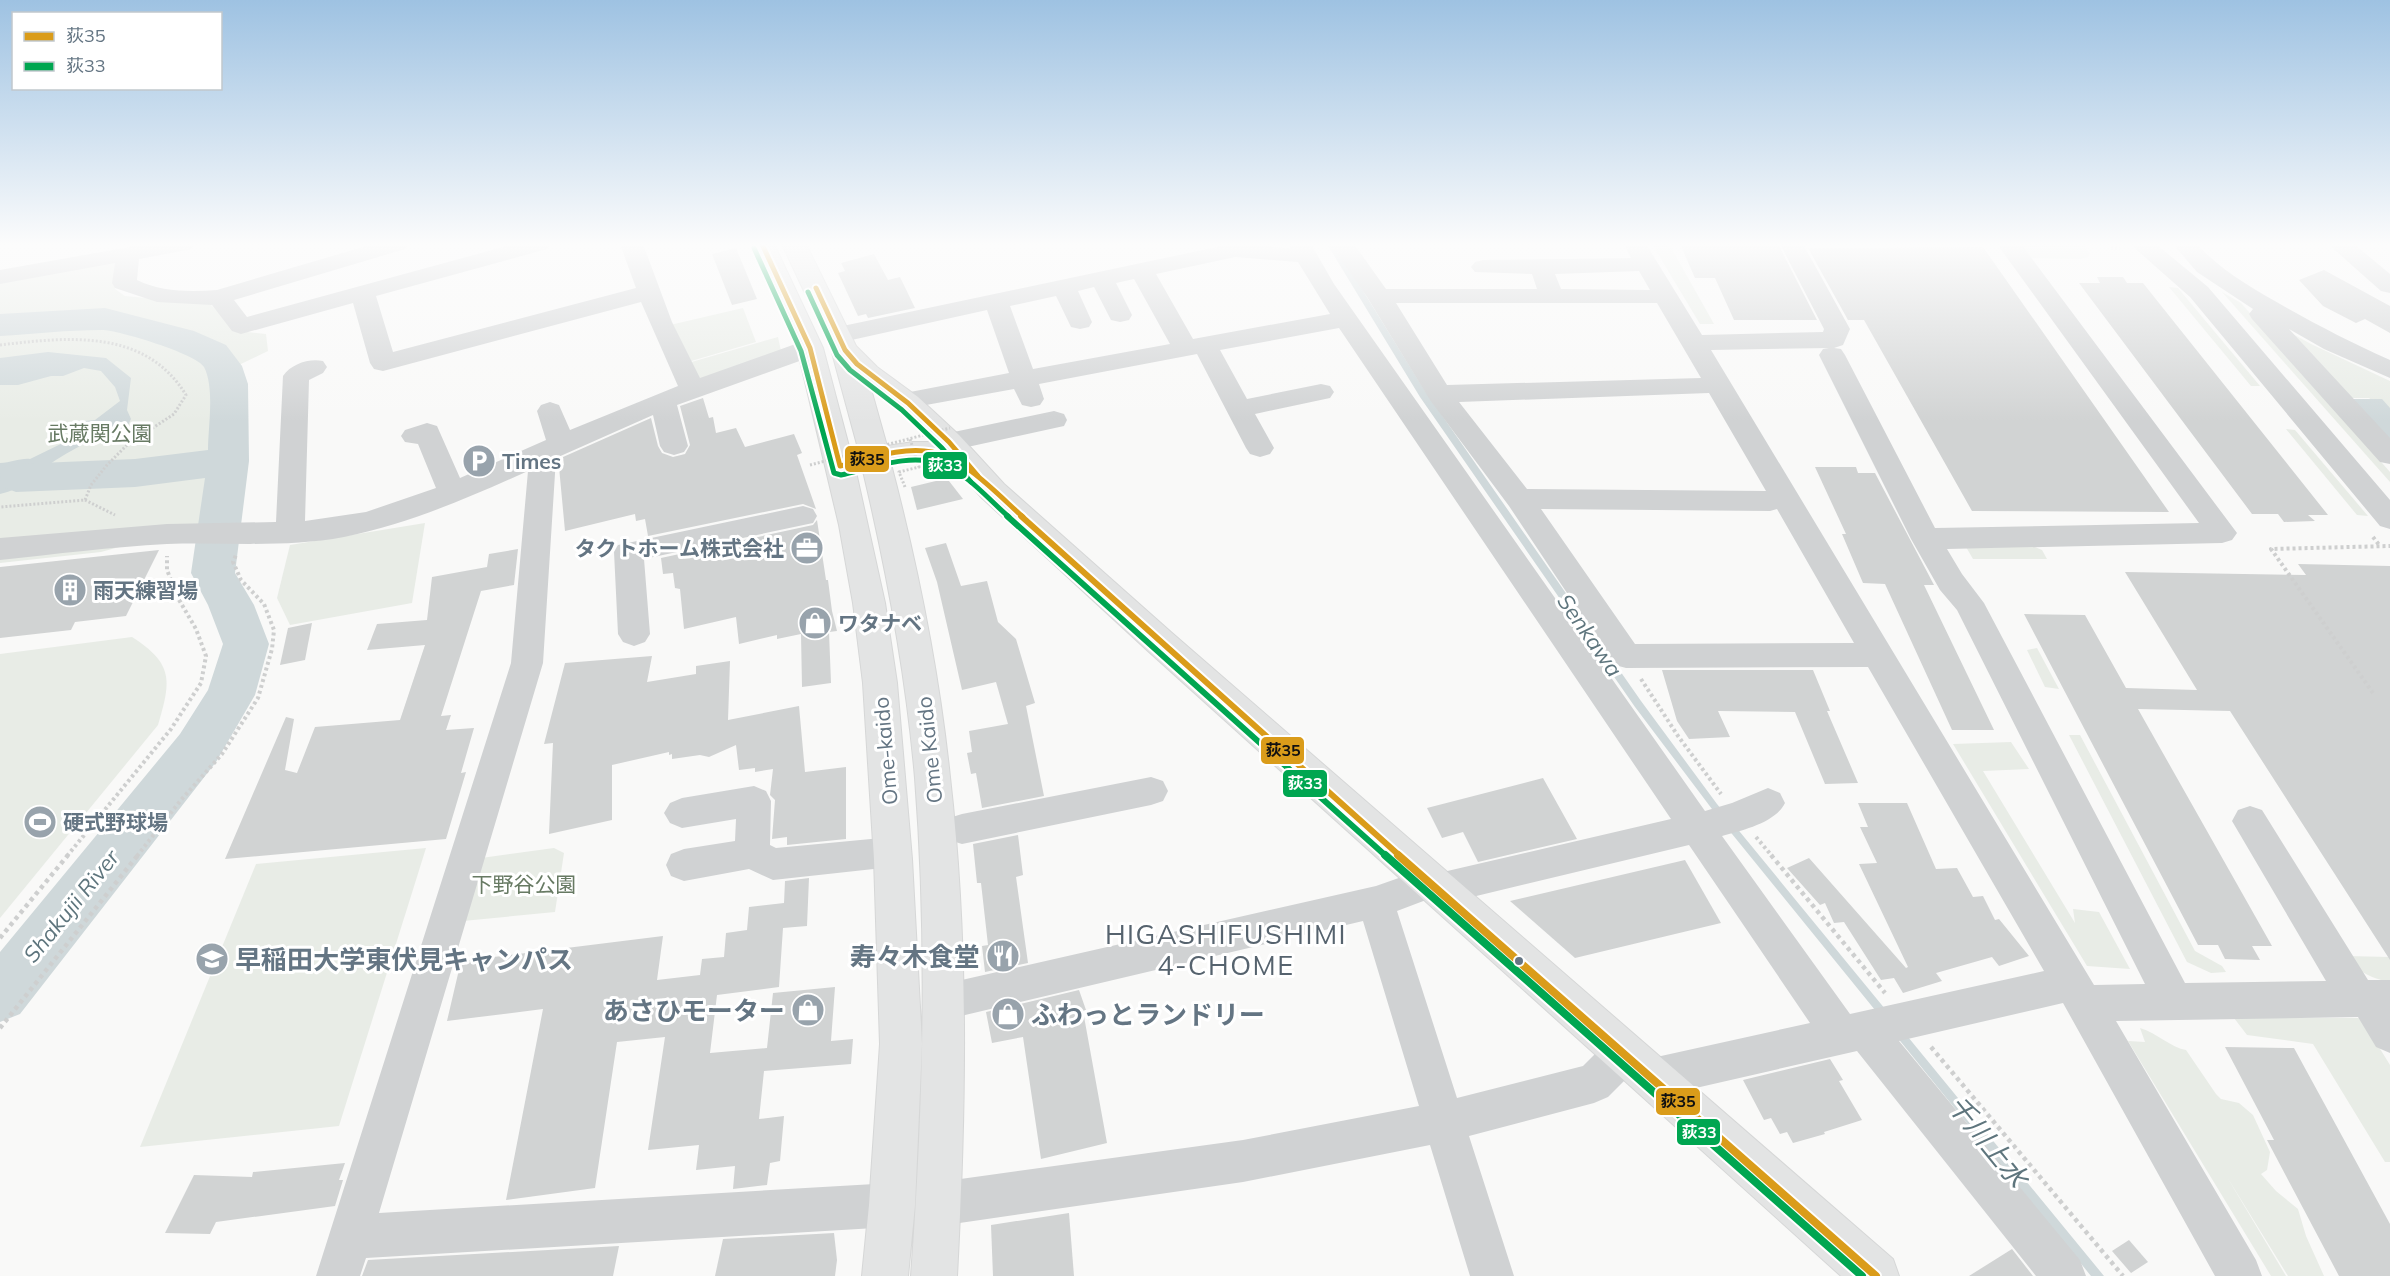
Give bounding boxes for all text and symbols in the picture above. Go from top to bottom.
legend [12,12,222,90]
text: 荻35 [66,24,106,47]
text: 荻33 [66,54,106,77]
park label: 武蔵関公園 [48,420,153,446]
parking icon: Times [461,443,497,479]
line badge: 荻35 [844,445,890,473]
place label: Times [502,448,561,474]
text: 荻35 [849,449,885,469]
line badge: 荻33 [922,451,968,480]
text: 荻33 [927,455,963,475]
office icon: タクトホーム株式会社 [789,530,825,566]
place label: タクトホーム株式会社 [575,535,784,561]
building icon: 雨天練習場 [52,572,88,608]
place label: 雨天練習場 [93,577,198,603]
water label: Senkawa [1551,588,1629,682]
shop icon: ワタナベ [797,605,833,641]
place label: ワタナベ [838,610,922,636]
street label: Ome Kaido [910,695,948,805]
street label: Ome-kaido [867,696,903,806]
line badge: 荻35 [1260,736,1305,765]
text: 荻35 [1265,740,1301,760]
line badge: 荻33 [1282,769,1328,798]
text: 荻33 [1287,773,1323,793]
sports icon: 硬式野球場 [22,804,58,840]
place label: 硬式野球場 [63,809,168,835]
water label: Shakujii River [17,843,126,968]
park label: 下野谷公園 [472,871,577,897]
district label: HIGASHIFUSHIMI 4-CHOME [1105,917,1347,982]
restaurant icon: 寿々木食堂 [985,938,1021,974]
place label: 寿々木食堂 [850,940,980,973]
school or university icon: 早稲田大学東伏見キャンパス [194,941,230,977]
place label: 早稲田大学東伏見キャンパス [235,943,573,976]
unlabelled marker [1513,955,1525,967]
shop icon: あさひモーター [790,992,826,1028]
place label: あさひモーター [603,994,785,1027]
shop icon: ふわっとランドリー [990,996,1026,1032]
place label: ふわっとランドリー [1031,998,1265,1031]
line badge: 荻35 [1655,1087,1701,1116]
water label: 千川上水 [1941,1088,2037,1196]
text: 荻35 [1660,1091,1696,1111]
line badge: 荻33 [1676,1118,1721,1146]
text: 荻33 [1681,1122,1717,1142]

